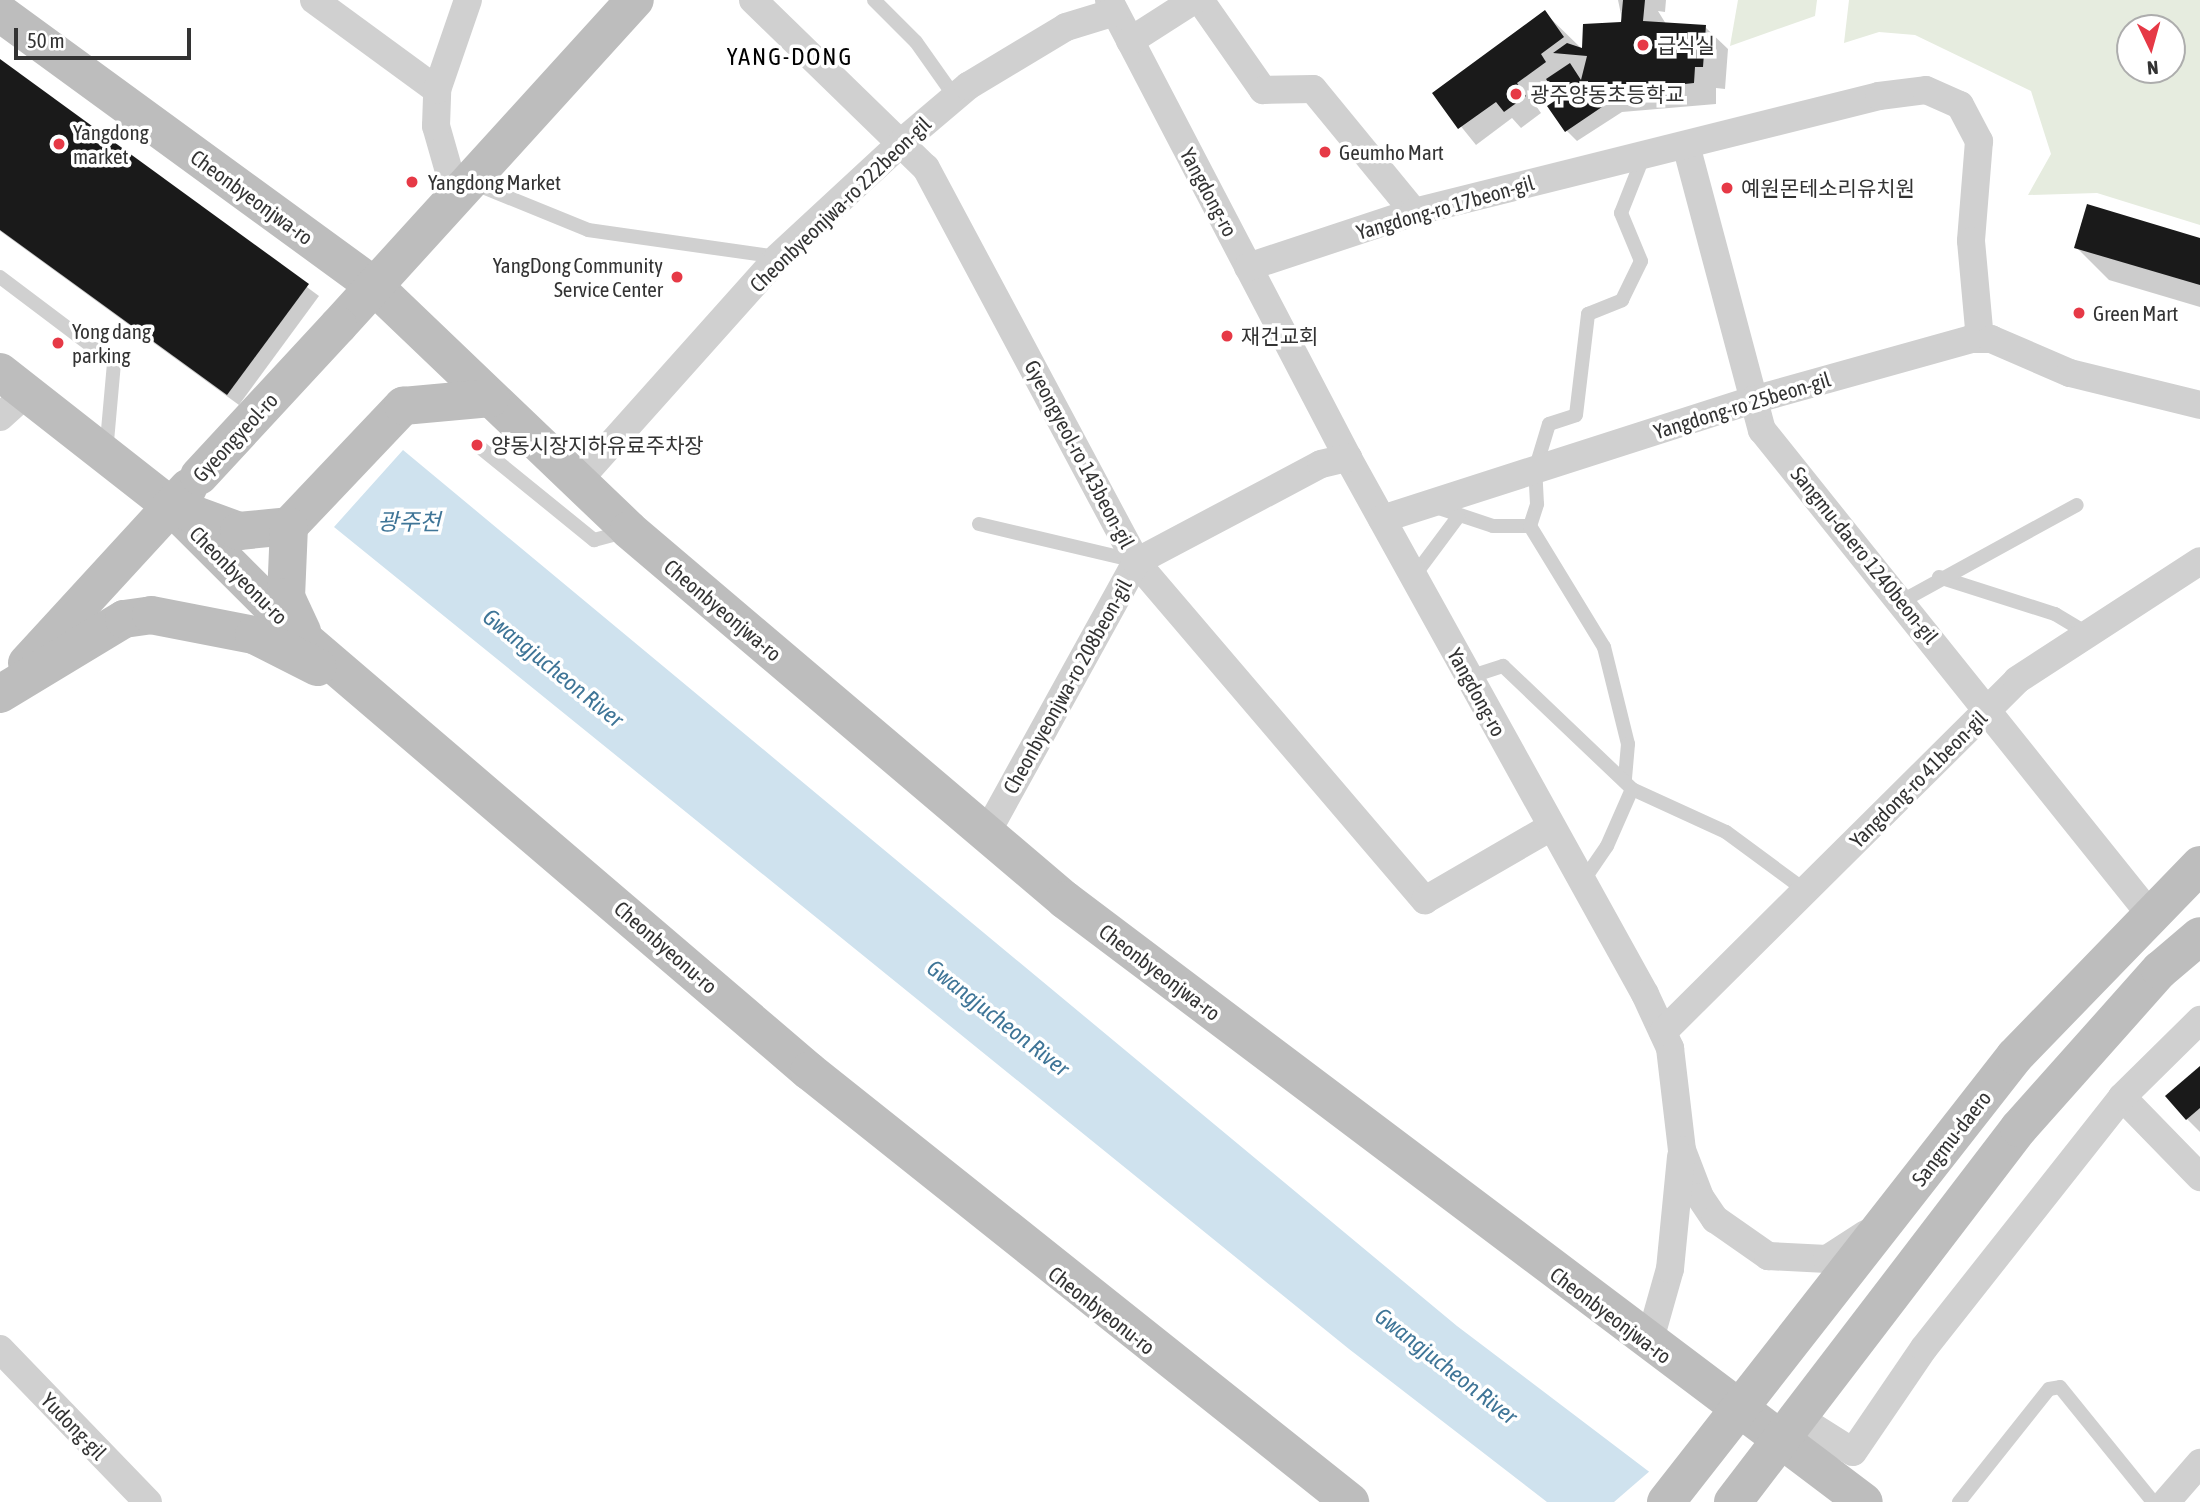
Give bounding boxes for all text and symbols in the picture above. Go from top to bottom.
scale bar [18,14,194,58]
north arrow [2116,14,2186,84]
text: 50 m [27,28,65,52]
place label: 급식실 [1657,32,1715,58]
marker: 급식실 [1635,37,1651,53]
district label: YANG-DONG [728,43,852,71]
text: N [2146,56,2159,79]
place label: 광주양동초등학교 [1530,81,1685,107]
marker: 광주양동초등학교 [1508,86,1524,102]
street label: Cheonbyeonjwa-ro 222beon-gil [744,111,936,297]
place label: Yangdong market [73,119,149,169]
marker: Yangdong market [51,136,67,152]
place label: Geumho Mart [1339,139,1444,165]
street label: Yangdong-ro [1175,143,1243,241]
street label: Cheonbyeonjwa-ro [186,144,318,250]
marker: Geumho Mart [1317,144,1333,160]
place label: Yangdong Market [428,169,561,195]
street label: Yangdong-ro 17beon-gil [1353,170,1537,244]
marker: Yangdong Market [402,172,422,192]
place label: 예원몬테소리유치원 [1741,175,1915,201]
marker: 예원몬테소리유치원 [1719,180,1735,196]
place label: YangDong Community Service Center [493,252,663,302]
marker: YangDong Community Service Center [669,269,685,285]
place label: Green Mart [2093,300,2178,326]
marker: Green Mart [2071,305,2087,321]
place label: Yong dang parking [72,318,151,368]
place label: 재건교회 [1241,323,1318,349]
marker: 재건교회 [1219,328,1235,344]
marker: Yong dang parking [50,335,66,351]
street label: Gyeongyeol-ro 143beon-gil [1020,356,1140,552]
street label: Yangdong-ro 25beon-gil [1650,366,1834,444]
street label: Gyeongyeol-ro [187,387,283,487]
place label: 양동시장지하유료주차장 [491,432,704,458]
marker: 양동시장지하유료주차장 [469,437,485,453]
street label: Sangmu-daero 1240beon-gil [1786,462,1944,648]
water label: 광주천 [377,508,441,536]
street label: Cheonbyeonu-ro [185,521,293,629]
street label: Cheonbyeonjwa-ro [659,554,787,666]
street label: Cheonbyeonjwa-ro 208beon-gil [997,574,1137,798]
water label: Gwangjucheon River [477,603,629,733]
street label: Yangdong-ro [1442,643,1512,741]
street label: Yangdong-ro 41beon-gil [1844,705,1992,853]
street label: Cheonbyeonu-ro [609,895,723,999]
street label: Cheonbyeonjwa-ro [1095,918,1225,1026]
water label: Gwangjucheon River [921,954,1075,1082]
street label: Sangmu-daero [1906,1085,1996,1191]
street label: Cheonbyeonu-ro [1044,1261,1160,1359]
street label: Cheonbyeonjwa-ro [1546,1261,1676,1369]
water label: Gwangjucheon River [1369,1302,1523,1430]
street label: Yudong-gil [36,1387,112,1465]

